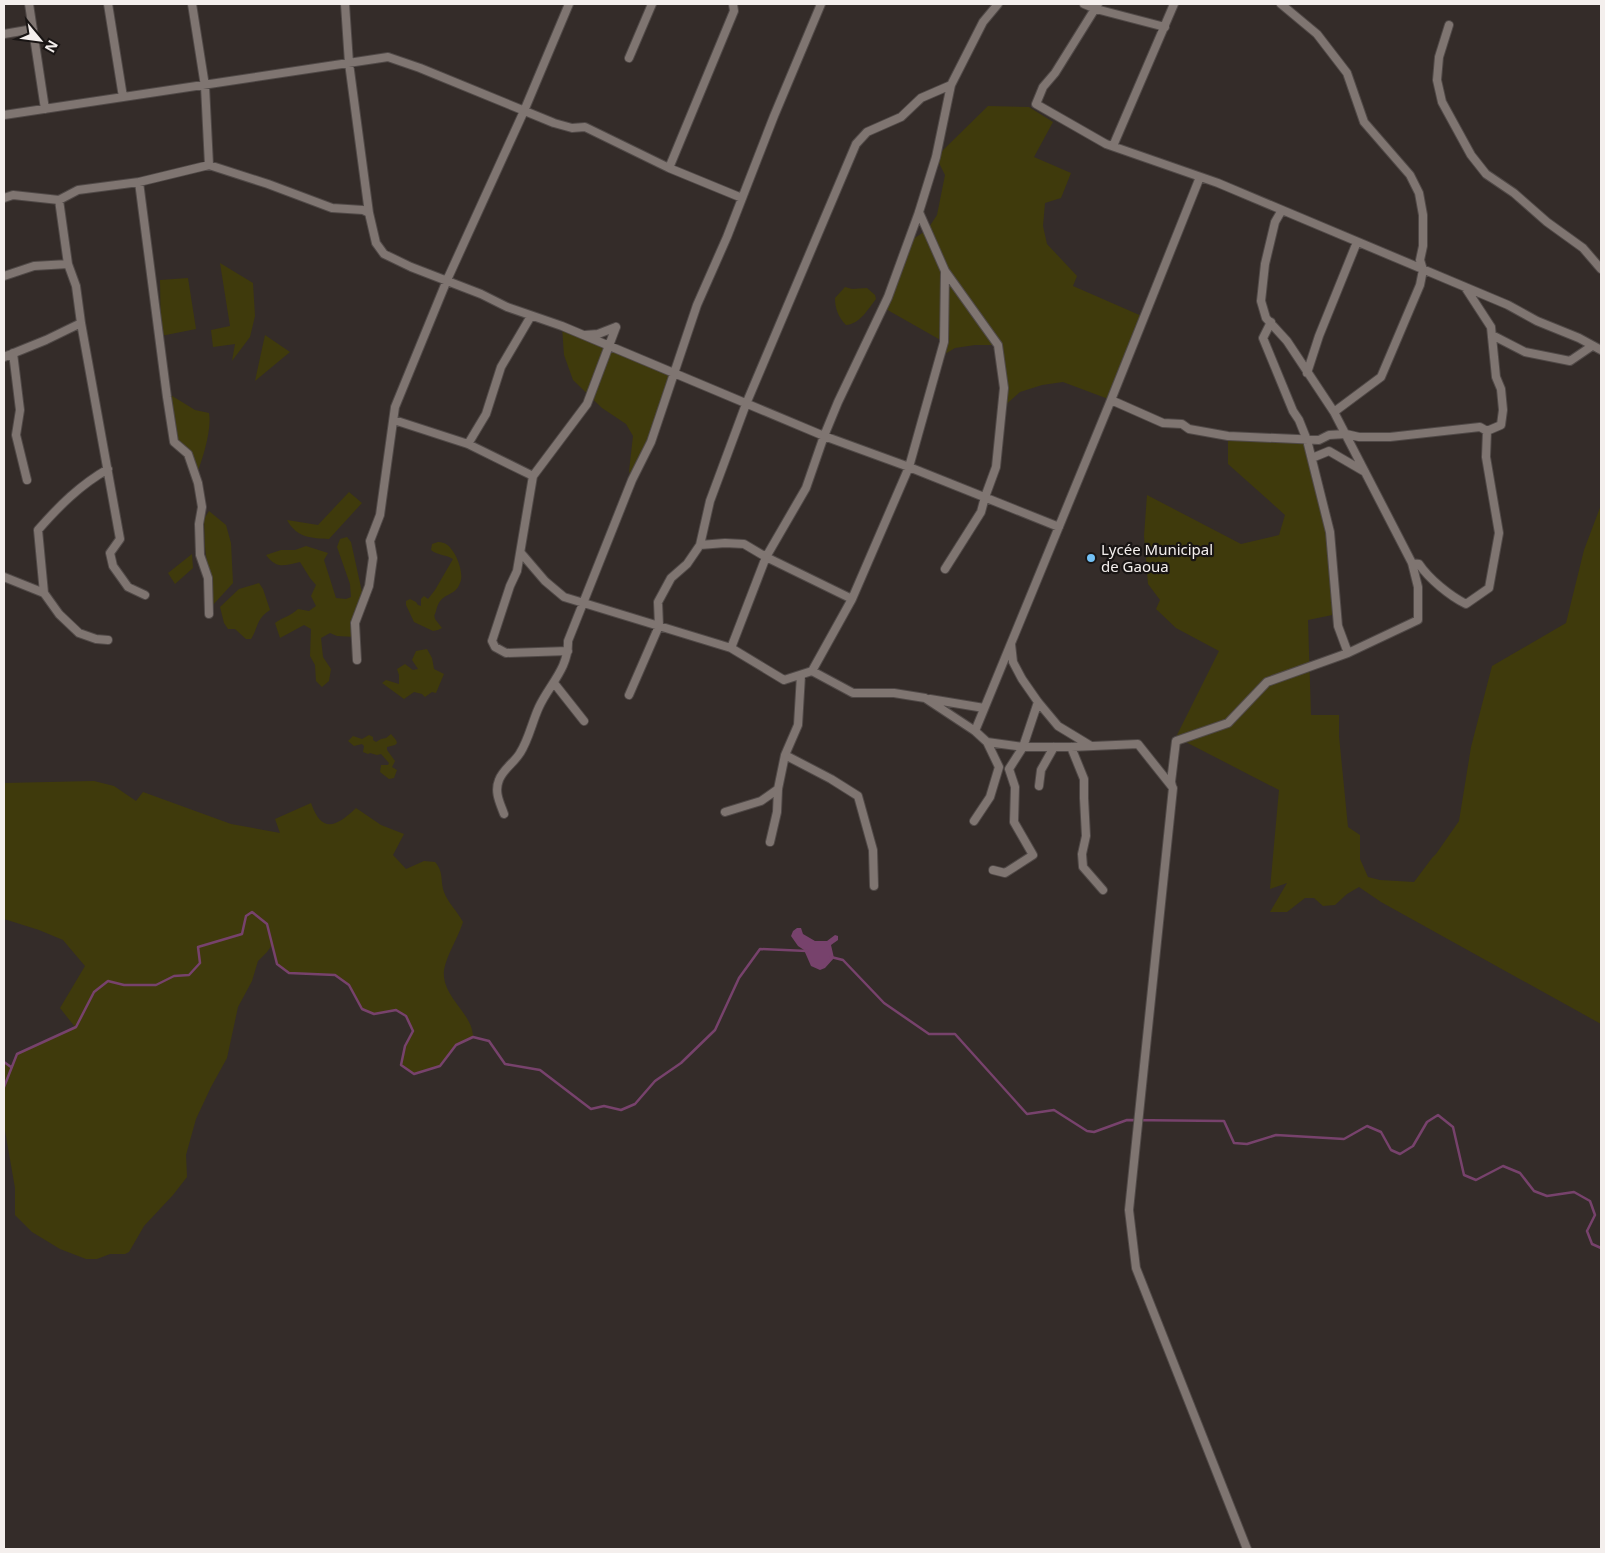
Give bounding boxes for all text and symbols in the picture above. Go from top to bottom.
north arrow [15,15,65,65]
text: N [41,37,63,56]
place label: Lycée Municipal de Gaoua [1101,539,1213,576]
marker: Lycée Municipal de Gaoua [1085,552,1097,564]

